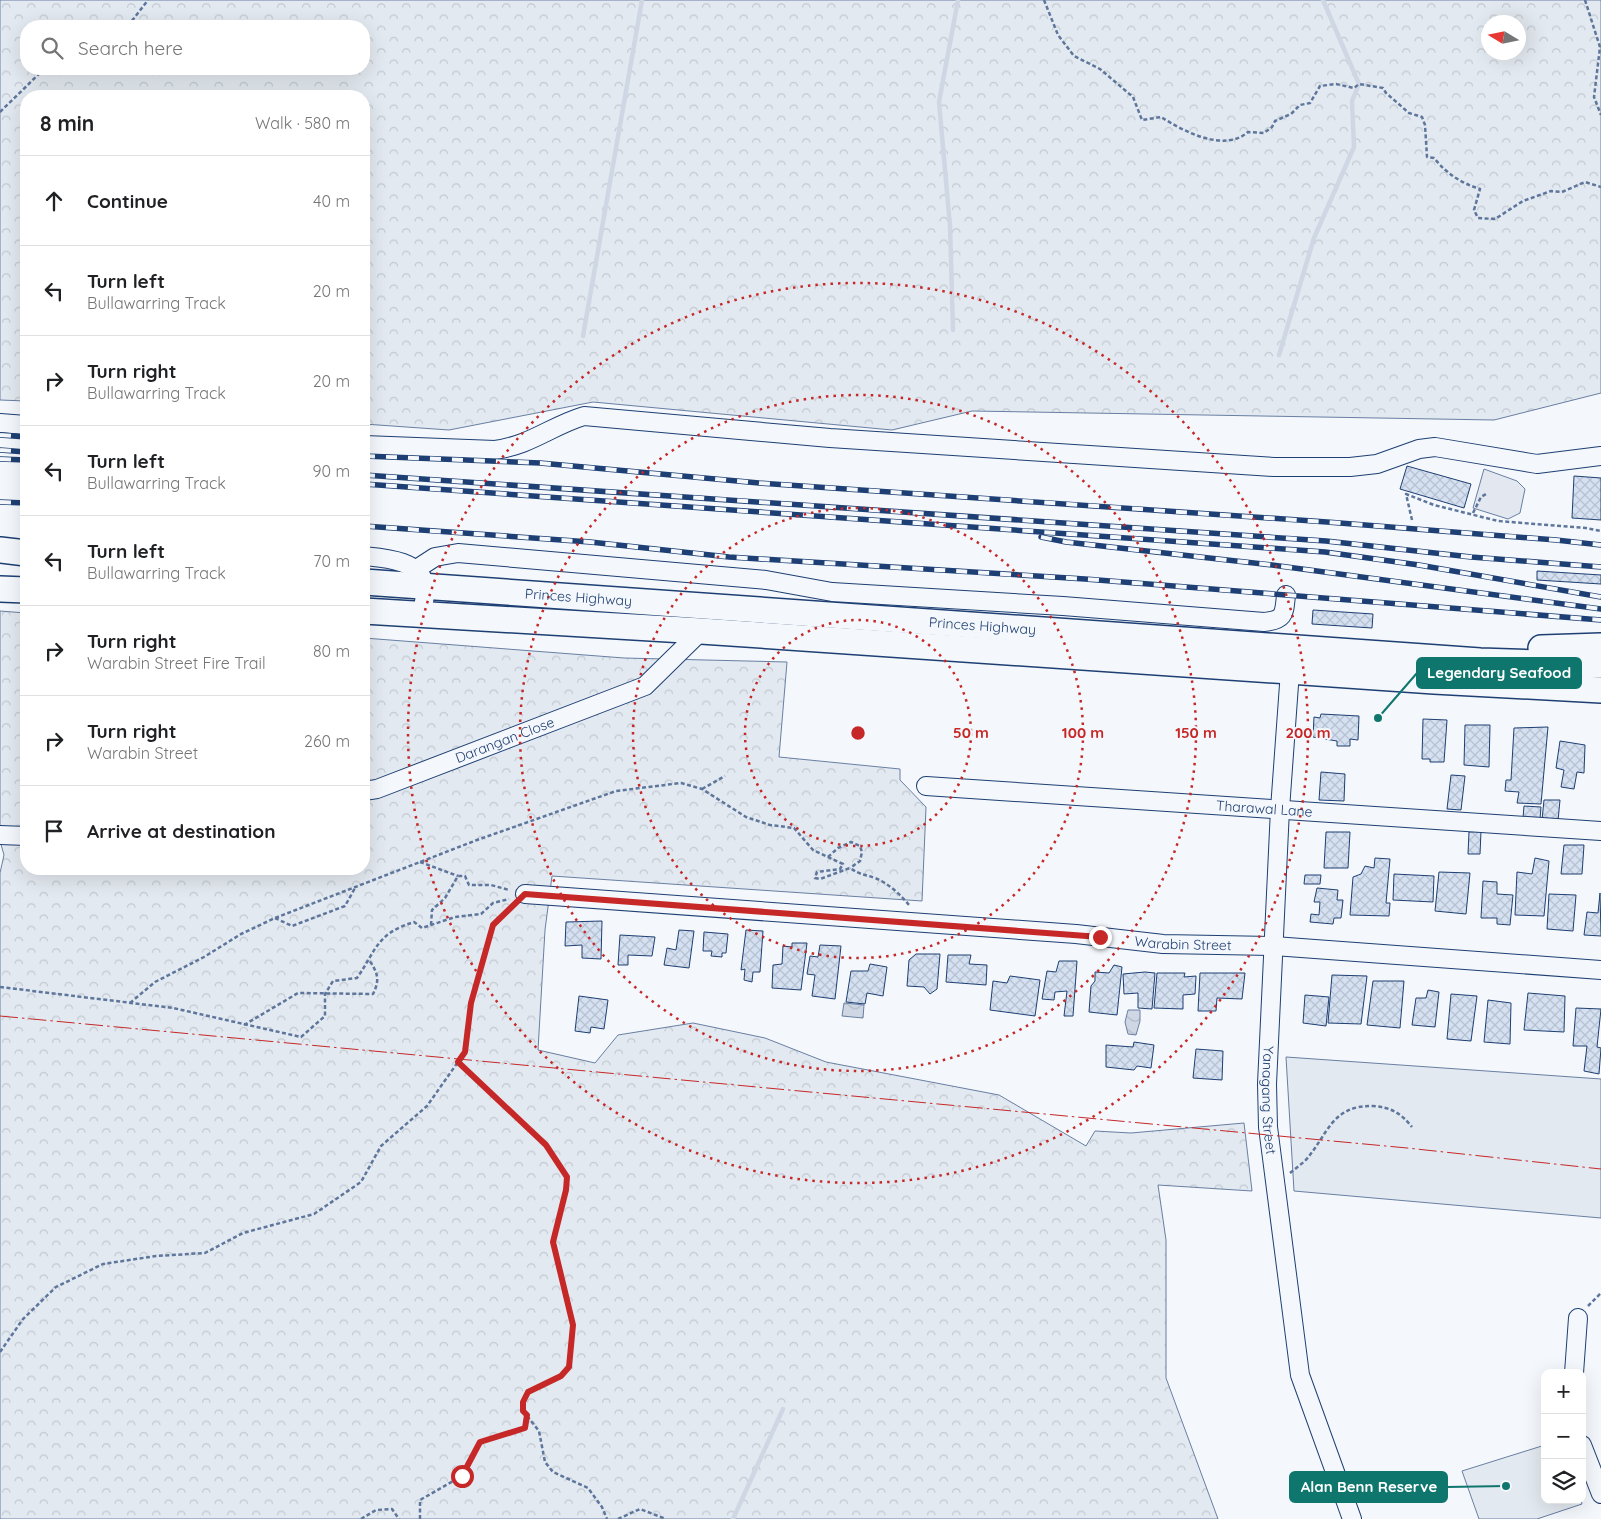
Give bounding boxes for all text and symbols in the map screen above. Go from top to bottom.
north arrow [1481,15,1526,60]
search box [20,20,370,75]
icon: search [38,34,66,62]
text: Search here [78,36,183,60]
text: 8 min [40,110,94,136]
text: Walk · 580 m [255,113,350,133]
icon: ahead [40,187,68,215]
text: Continue [87,189,168,213]
text: 40 m [313,191,350,211]
text: Turn left [87,269,165,293]
icon: left [40,277,68,305]
text: 20 m [313,281,350,301]
text: Bullawarring Track [87,293,226,313]
text: Turn right [87,359,176,383]
icon: right [40,367,68,395]
text: 20 m [313,371,350,391]
text: Bullawarring Track [87,383,226,403]
text: Turn left [87,449,165,473]
icon: left [40,457,68,485]
text: 90 m [313,461,350,481]
text: Bullawarring Track [87,473,226,493]
text: Turn left [87,539,165,563]
icon: left [40,547,68,575]
text: 70 m [313,551,350,571]
text: Bullawarring Track [87,563,226,583]
street label: Princes Highway [524,584,633,610]
street label: Princes Highway [928,613,1037,639]
text: Turn right [87,629,176,653]
icon: right [40,637,68,665]
text: 80 m [313,641,350,661]
text: Warabin Street Fire Trail [87,653,266,673]
callout: Legendary Seafood [1417,658,1581,688]
text: Legendary Seafood [1427,663,1571,682]
street label: Darangan Close [453,713,557,767]
text: Turn right [87,719,176,743]
text: 50 m [953,723,989,742]
text: 100 m [1062,723,1104,742]
text: 150 m [1175,723,1217,742]
text: 200 m [1286,723,1331,742]
centre of rings [849,724,867,742]
icon: right [40,727,68,755]
text: 260 m [304,731,350,751]
text: Warabin Street [87,743,198,763]
street label: Tharawal Lane [1215,796,1313,821]
icon: arrive [40,817,68,845]
text: Arrive at destination [87,819,276,843]
route end [1089,926,1112,949]
street label: Warabin Street [1133,932,1232,954]
street label: Yanagang Street [1258,1046,1280,1156]
map controls [1541,1369,1586,1504]
button: + [1541,1369,1586,1414]
button: − [1541,1414,1586,1459]
button: layers [1541,1459,1586,1504]
route start [451,1465,474,1488]
callout: Alan Benn Reserve [1290,1472,1447,1502]
text: Alan Benn Reserve [1301,1477,1437,1496]

